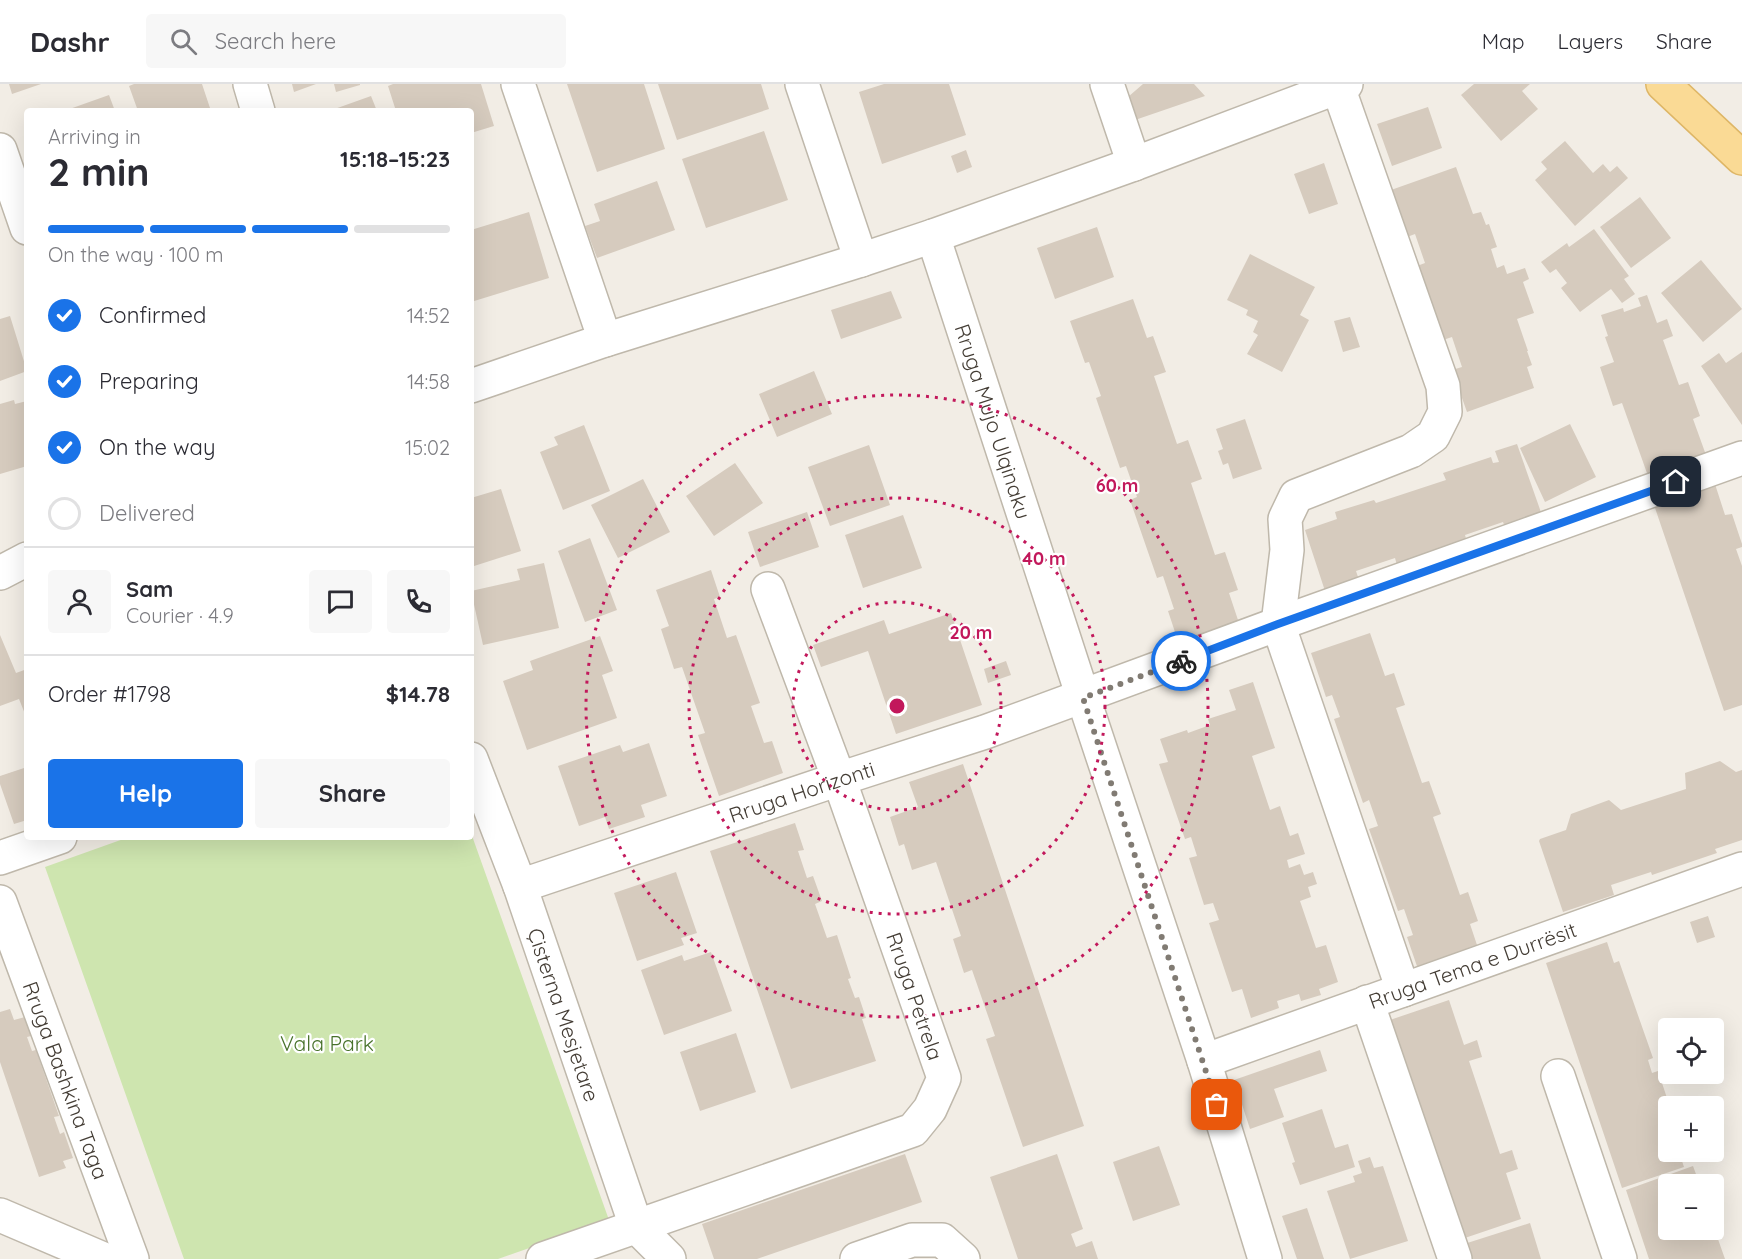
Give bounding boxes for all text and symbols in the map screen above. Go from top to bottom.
search box [146,14,566,68]
text: Dashr [30,24,110,59]
icon: search [167,25,200,58]
text: Search here [215,27,336,55]
text: Map [1482,28,1525,54]
text: Layers [1558,28,1623,54]
text: Share [1656,28,1712,54]
text: Arriving in [48,124,141,149]
text: 15:18–15:23 [340,145,450,173]
text: 2 min [48,147,150,196]
text: On the way · 100 m [48,242,224,267]
icon: check [48,299,81,332]
text: Confirmed [99,301,206,329]
text: 14:52 [407,303,450,328]
street label: Rruga Mujo Ulqinaku [949,321,1037,522]
icon: check [48,365,81,398]
text: Preparing [99,367,199,395]
text: 14:58 [407,369,450,394]
icon: check [48,431,81,464]
text: On the way [99,433,215,461]
text: 15:02 [405,435,450,460]
pin [1650,456,1701,507]
icon: home [1659,465,1692,498]
text: 60 m [1096,474,1138,497]
text: Delivered [99,499,195,527]
text: 40 m [1022,547,1066,570]
button: person [48,570,111,633]
button: chat [309,570,372,633]
button: phone [387,570,450,633]
text: Sam [126,575,173,603]
text: Courier · 4.9 [126,603,234,628]
text: 20 m [950,621,992,644]
courier [1151,631,1211,691]
icon: bike [1165,645,1198,678]
text: Order #1798 [48,680,171,708]
text: $14.78 [386,680,450,708]
centre of rings [887,696,907,716]
street label: Rruga Horizonti [725,755,878,828]
button: Help [48,759,243,828]
button: Share [255,759,450,828]
street label: Rruga Tema e Durrësit [1365,916,1580,1014]
street label: Çisterna Mesjetare [522,924,606,1105]
street label: Rruga Petrela [881,929,949,1063]
street label: Rruga Bashkina Taga [17,978,114,1183]
map controls [1658,1018,1724,1240]
button: locate [1658,1018,1724,1084]
park label: Vala Park [280,1030,374,1056]
pin [1191,1079,1242,1130]
icon: bag [1200,1088,1233,1121]
button: + [1658,1096,1724,1162]
button: − [1658,1174,1724,1240]

